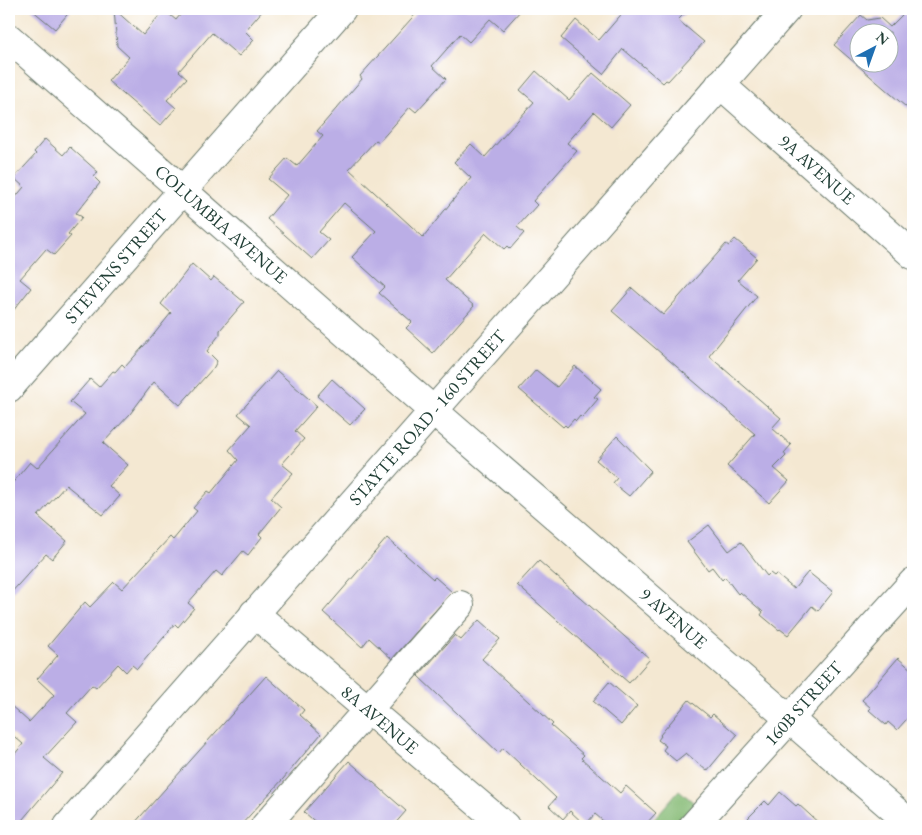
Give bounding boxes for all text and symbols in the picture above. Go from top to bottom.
north arrow [850,22,900,72]
text: N [872,28,893,49]
street label: 9A AVENUE [774,129,860,209]
street label: COLUMBIA AVENUE [150,159,292,288]
street label: STEVENS STREET [59,203,173,328]
street label: STAYTE ROAD - 160 STREET [344,324,511,510]
street label: 9 AVENUE [635,582,712,653]
street label: 160B STREET [759,655,848,750]
street label: 8A AVENUE [337,680,424,759]

